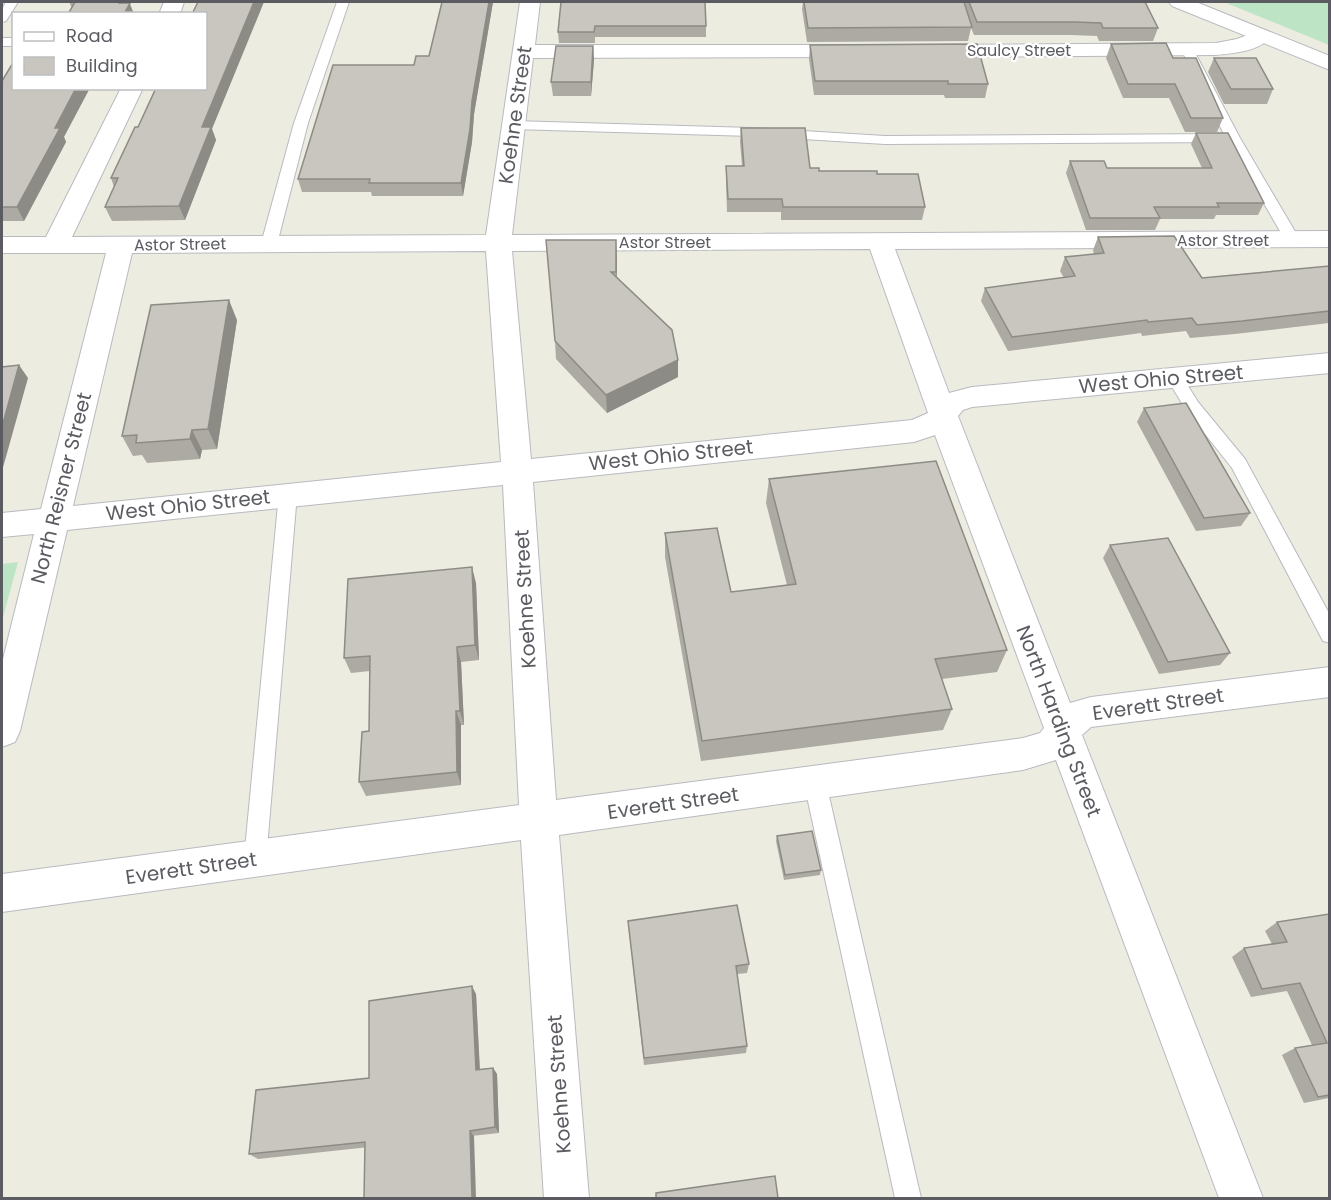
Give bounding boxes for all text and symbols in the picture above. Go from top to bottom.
legend [12,12,207,90]
text: Road [66,23,113,48]
street label: Saulcy Street [967,39,1071,62]
street label: Koehne Street [491,44,539,186]
text: Building [66,53,138,78]
street label: Astor Street [1177,229,1269,252]
street label: Astor Street [619,231,711,254]
street label: Astor Street [134,232,227,257]
street label: West Ohio Street [1078,358,1244,400]
street label: North Reisner Street [24,389,98,587]
street label: West Ohio Street [587,432,755,478]
street label: West Ohio Street [104,482,272,528]
street label: Koehne Street [507,529,543,669]
street label: North Harding Street [1010,621,1108,821]
street label: Everett Street [1091,681,1225,727]
street label: Everett Street [606,780,740,826]
street label: Everett Street [124,845,258,891]
street label: Koehne Street [540,1014,578,1154]

